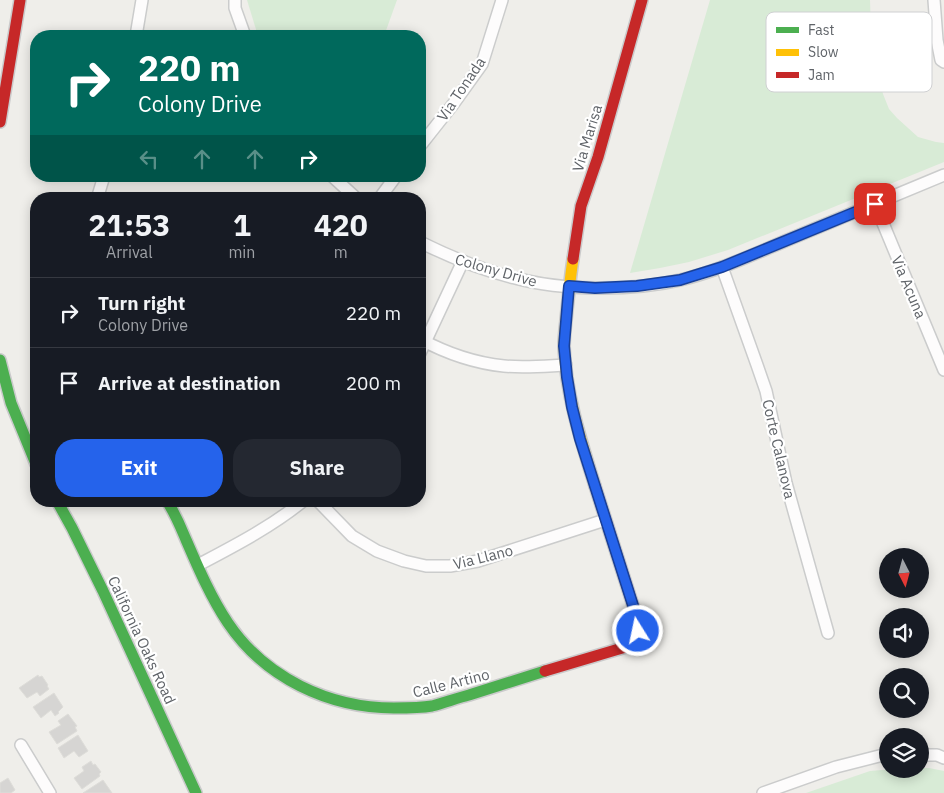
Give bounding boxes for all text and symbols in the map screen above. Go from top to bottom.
legend [766,12,932,92]
text: Fast [808,21,834,39]
text: Slow [808,43,839,61]
text: 220 m [138,45,241,91]
icon: right [55,50,120,115]
street label: Via Tonada [433,53,489,125]
text: Jam [808,66,835,84]
text: Colony Drive [138,89,262,118]
street label: Via Marisa [568,102,606,174]
icon: left [135,145,163,173]
icon: ahead [188,145,216,173]
icon: ahead [241,145,269,173]
icon: right [294,145,322,173]
pin [854,183,896,225]
icon: arrive [861,190,889,218]
text: 21:53 [88,205,170,244]
text: 1 [233,205,251,244]
text: 420 [314,205,368,244]
text: Arrival [106,242,153,262]
text: min [228,242,255,262]
text: m [334,242,348,262]
street label: Colony Drive [453,249,539,291]
street label: Via Acuna [887,253,931,321]
text: Turn right [98,291,185,315]
icon: right [55,299,83,327]
text: 220 m [346,301,401,325]
text: Colony Drive [98,315,188,335]
icon: arrive [55,369,83,397]
text: Arrive at destination [98,371,281,395]
text: 200 m [346,371,401,395]
street label: Corte Calanova [758,397,800,501]
button: Exit [55,439,223,497]
button: Share [233,439,401,497]
street label: Via Llano [451,540,515,574]
north arrow [879,548,929,598]
map controls [879,548,929,778]
street label: California Oaks Road [104,573,180,707]
position arrow [611,604,663,656]
button: sound [879,608,929,658]
street label: Calle Artino [411,664,491,702]
button: search [879,668,929,718]
button: layers [879,728,929,778]

